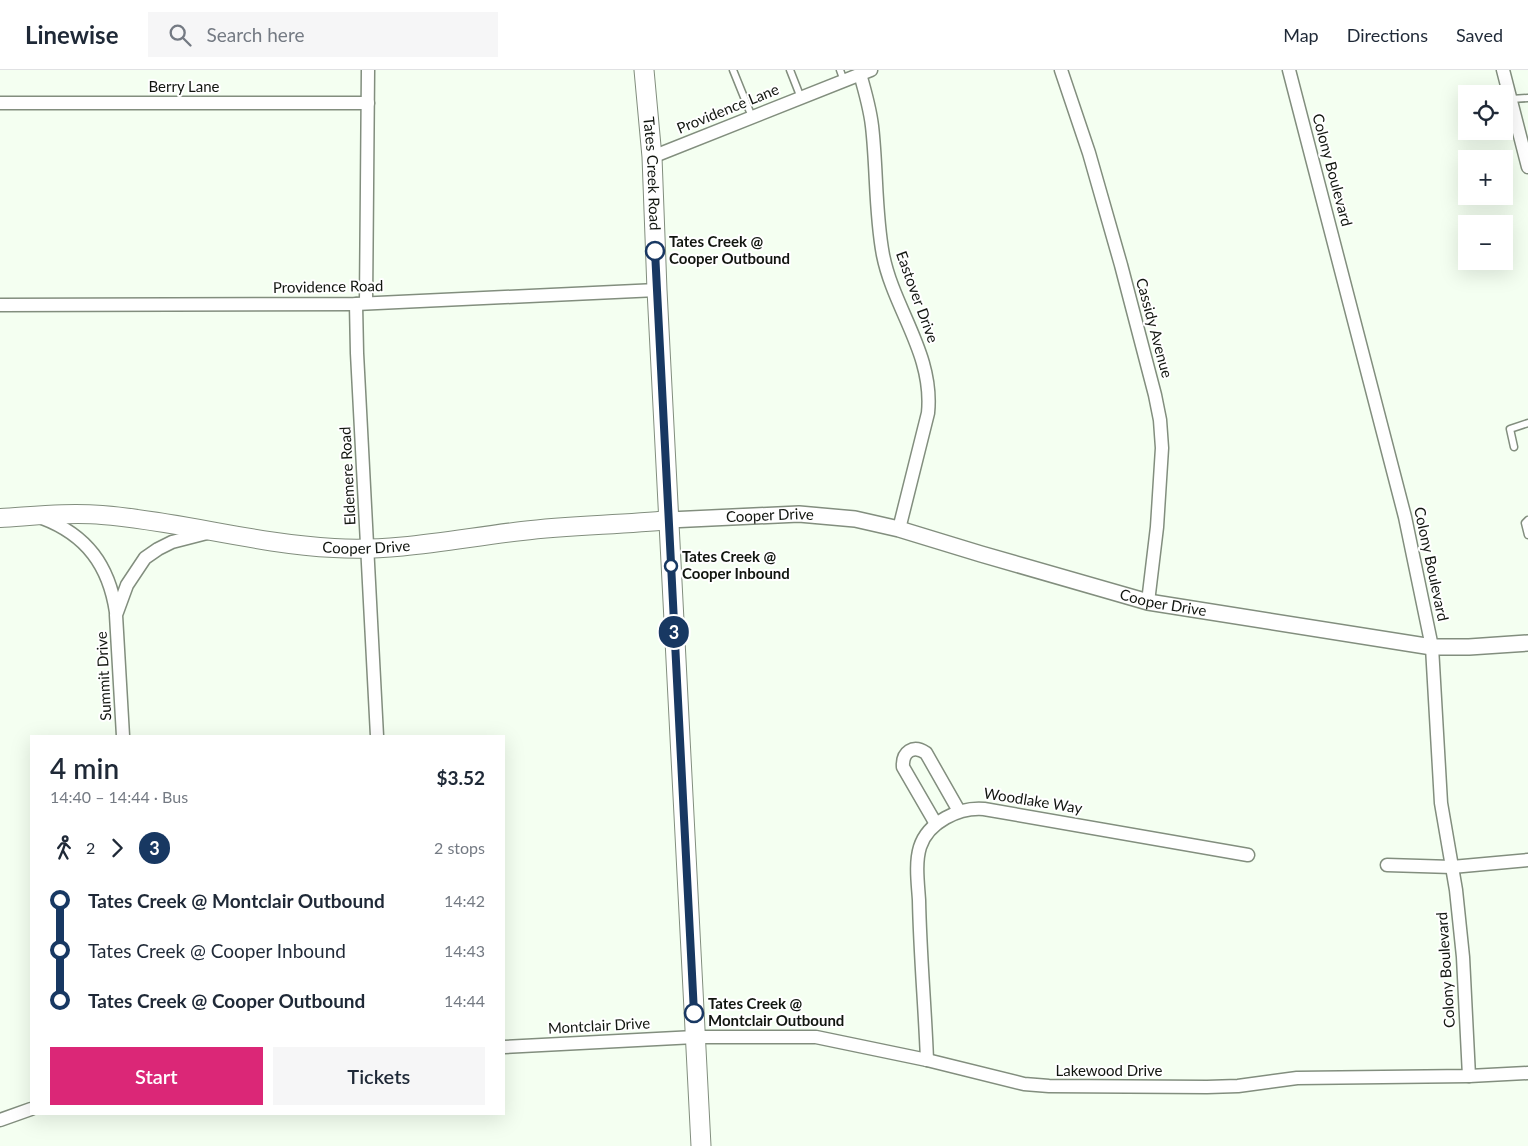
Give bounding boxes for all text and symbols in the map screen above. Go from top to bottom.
search box [148,12,498,57]
text: Linewise [25,20,118,49]
icon: search [166,21,194,49]
text: Search here [206,23,304,46]
text: Map [1283,24,1319,46]
text: Directions [1347,24,1428,46]
text: Saved [1456,24,1503,46]
street label: Berry Lane [148,77,220,95]
street label: Providence Lane [674,79,781,137]
map controls [1458,85,1513,270]
button: locate [1458,85,1513,140]
street label: Colony Boulevard [1309,111,1357,228]
street label: Tates Creek Road [640,116,665,231]
button: + [1458,150,1513,205]
button: − [1458,215,1513,270]
place label: Tates Creek @ Cooper Outbound [669,232,790,267]
marker: Tates Creek @ Cooper Outbound [645,241,665,261]
street label: Eastover Drive [893,248,943,345]
street label: Providence Road [273,276,383,296]
street label: Cassidy Avenue [1133,276,1177,380]
street label: Eldemere Road [335,426,359,526]
street label: Cooper Drive [725,504,815,525]
street label: Colony Boulevard [1411,505,1453,622]
street label: Cooper Drive [322,536,411,557]
place label: Tates Creek @ Cooper Inbound [682,547,790,582]
marker: Tates Creek @ Cooper Inbound [664,559,678,573]
street label: Cooper Drive [1118,584,1208,619]
line badge: 3 [658,616,690,648]
text: 3 [669,621,679,643]
street label: Summit Drive [92,631,114,721]
text: 4 min [50,751,119,785]
text: $3.52 [436,766,485,789]
street label: Woodlake Way [983,783,1084,817]
text: 14:40 – 14:44 · Bus [50,787,188,806]
icon: walk [50,834,78,862]
icon: forward [103,834,131,862]
text: 3 [149,837,160,859]
text: 2 [86,838,95,857]
text: 2 stops [434,838,485,857]
text: Tates Creek @ Montclair Outbound [88,889,385,912]
text: 14:42 [444,891,485,910]
street label: Colony Boulevard [1432,912,1458,1029]
text: Tates Creek @ Cooper Inbound [88,939,346,962]
text: 14:43 [444,941,485,960]
text: Tates Creek @ Cooper Outbound [88,989,365,1012]
text: 14:44 [444,991,485,1010]
place label: Tates Creek @ Montclair Outbound [708,994,844,1029]
marker: Tates Creek @ Montclair Outbound [684,1003,704,1023]
street label: Montclair Drive [547,1013,651,1037]
button: Start [50,1047,263,1105]
button: Tickets [273,1047,485,1105]
street label: Lakewood Drive [1056,1061,1163,1079]

